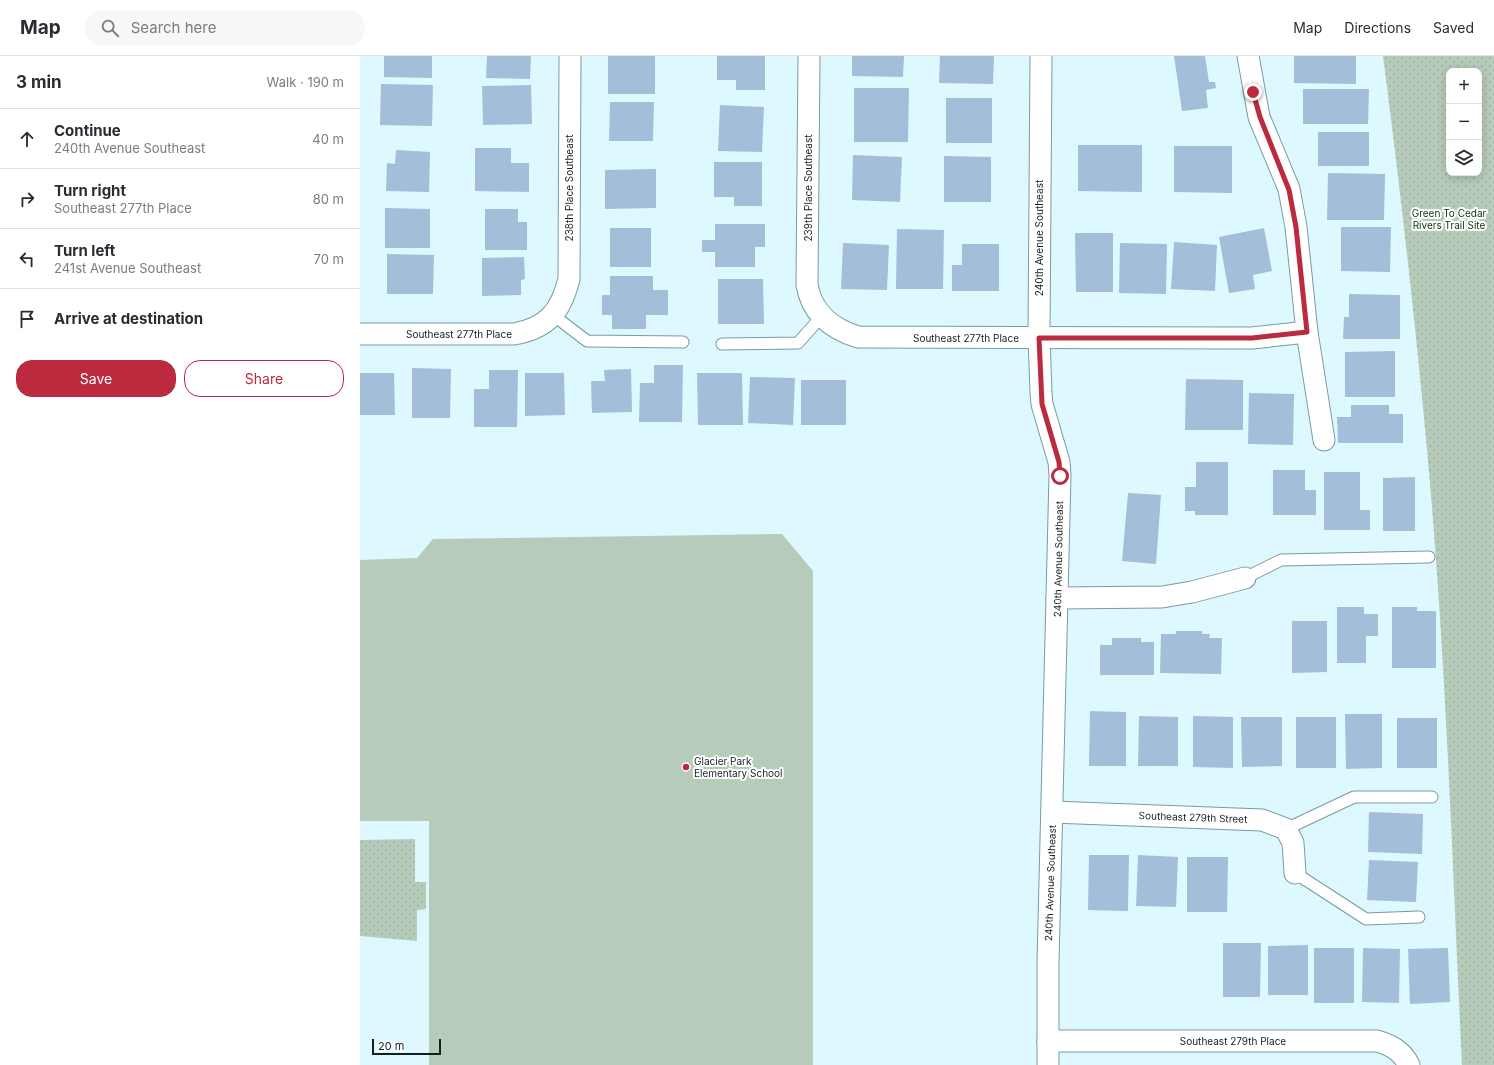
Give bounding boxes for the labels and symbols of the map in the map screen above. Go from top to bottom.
route end [1244,83,1262,101]
street label: 238th Place Southeast [563,134,575,241]
street label: 239th Place Southeast [802,134,814,242]
street label: 240th Avenue Southeast [1033,179,1045,296]
park label: Green To Cedar Rivers Trail Site [1412,207,1487,231]
street label: Southeast 277th Place [406,328,512,340]
street label: Southeast 277th Place [913,332,1019,344]
route start [1051,467,1069,485]
street label: 240th Avenue Southeast [1051,500,1065,617]
place label: Glacier Park Elementary School [694,755,783,779]
marker: Glacier Park Elementary School [681,762,691,772]
street label: Southeast 279th Street [1139,809,1248,825]
street label: 240th Avenue Southeast [1042,824,1058,941]
street label: Southeast 279th Place [1180,1035,1286,1047]
scale bar [372,1037,441,1056]

